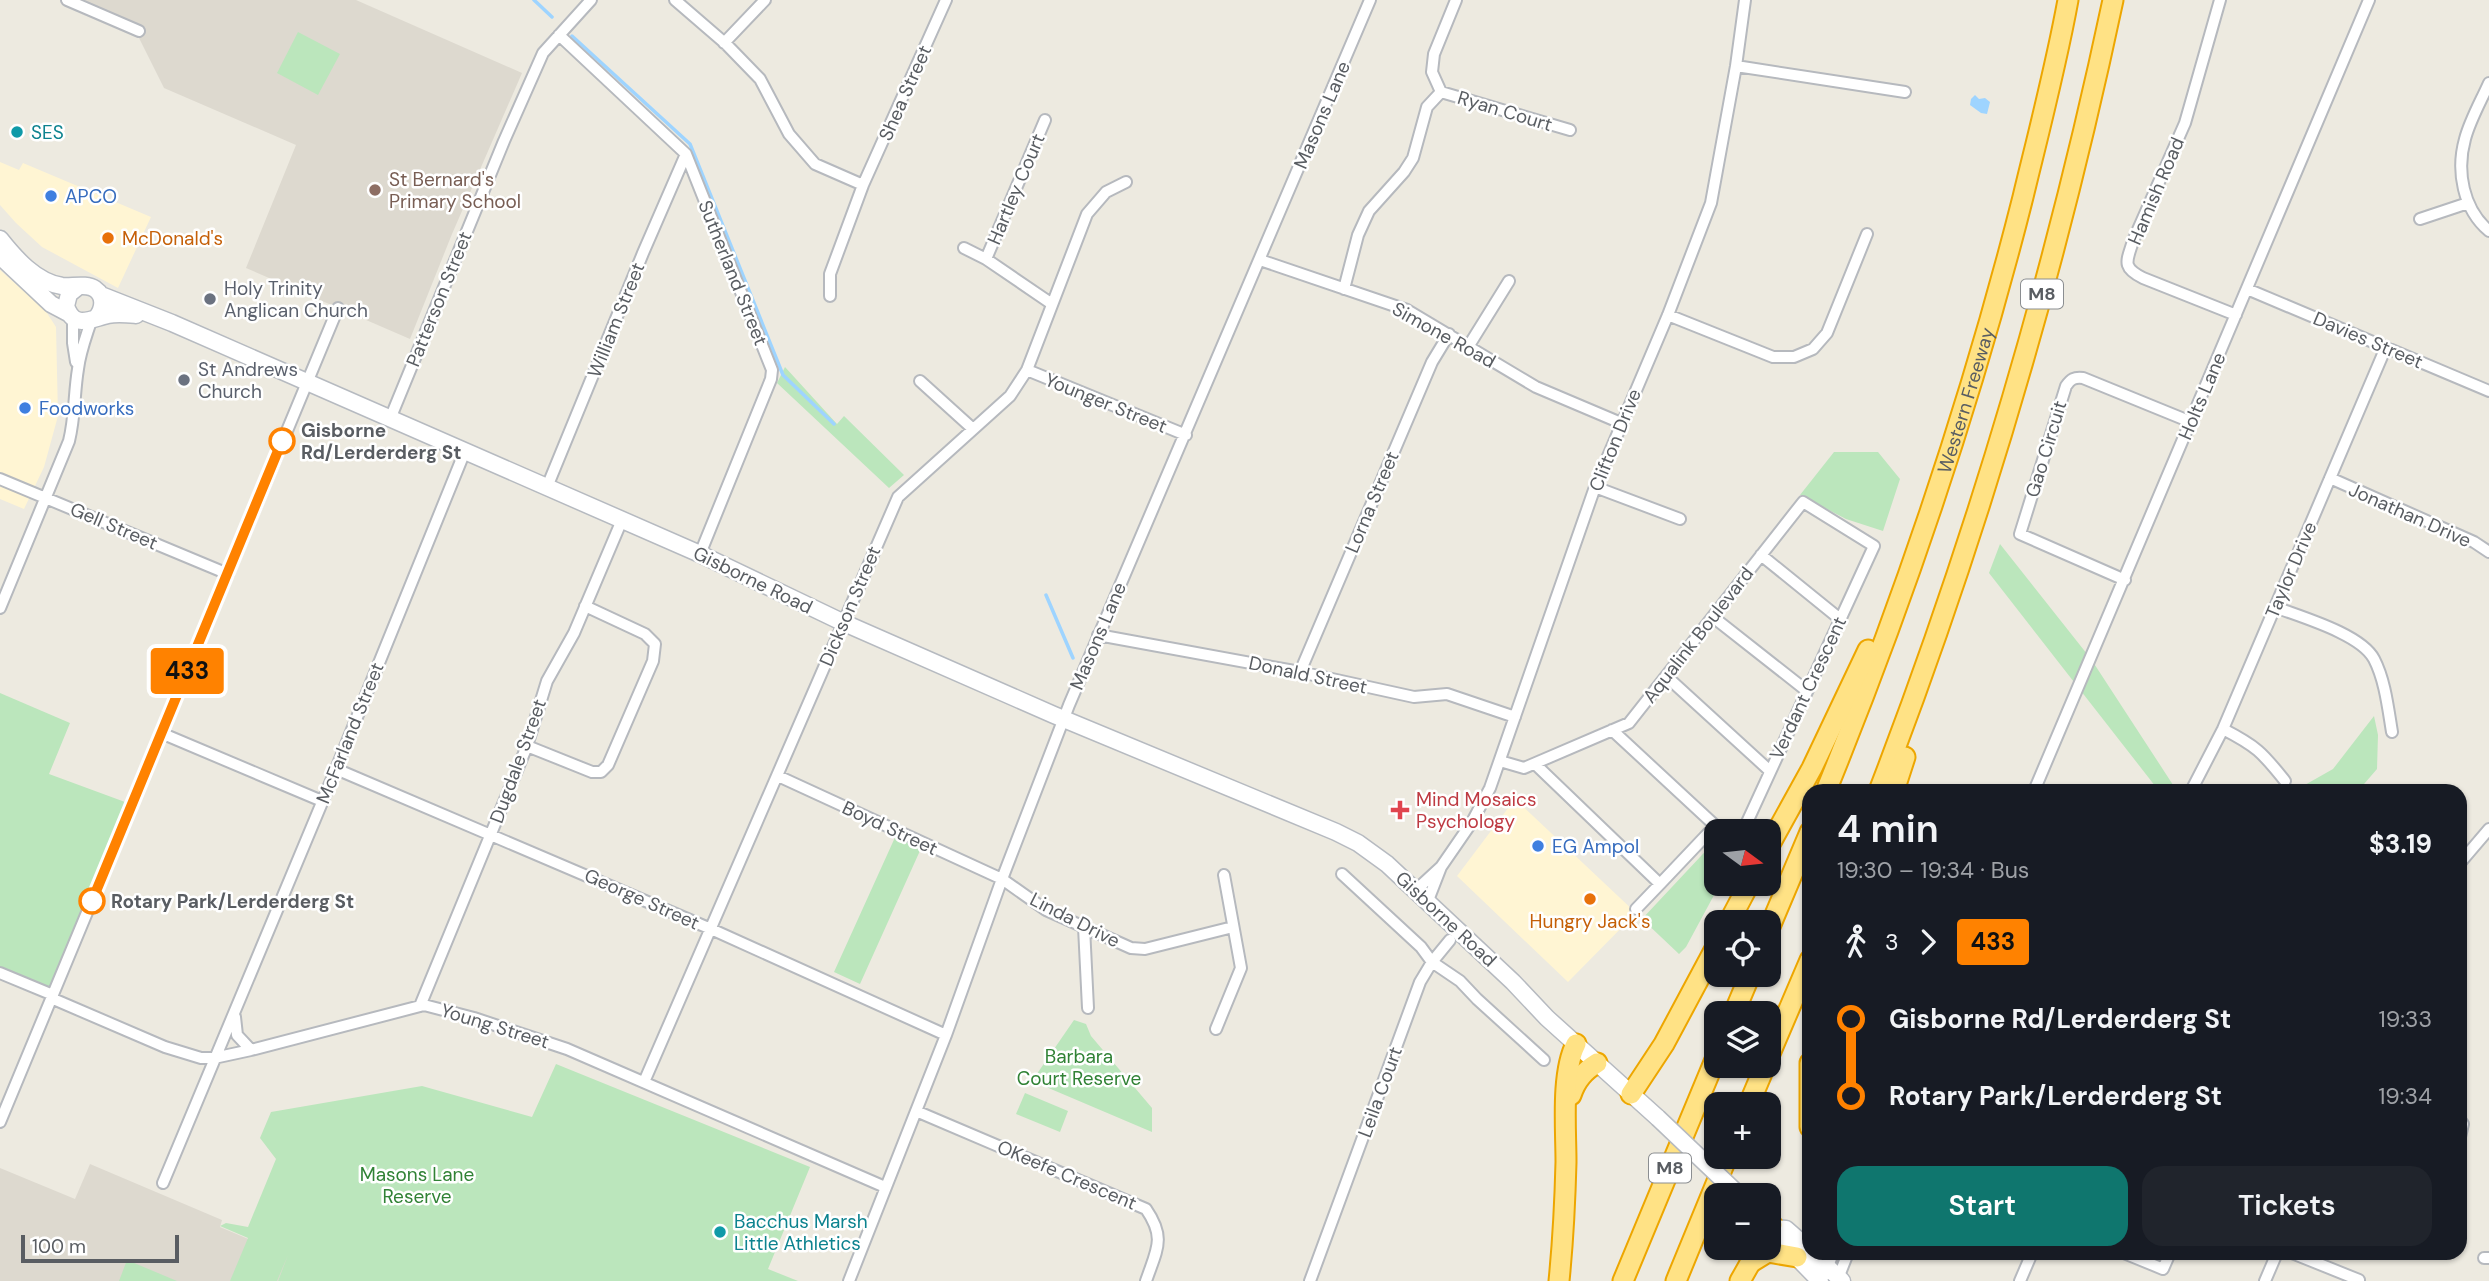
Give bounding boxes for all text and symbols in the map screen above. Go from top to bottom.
street label: Shea Street [873,41,937,145]
street label: Masons Lane [1288,57,1356,173]
street label: Ryan Court [1455,85,1555,137]
place label: SES [31,120,64,145]
marker: SES [9,124,25,140]
street label: Hartley Court [981,130,1051,248]
street label: Hamish Road [2122,133,2190,249]
place label: St Bernard's Primary School [389,167,521,214]
marker: St Bernard's Primary School [367,182,383,198]
place label: APCO [65,184,117,209]
marker: APCO [43,188,59,204]
street label: Sutherland Street [692,197,774,349]
place label: McDonald's [122,226,223,251]
street label: Patterson Street [400,228,478,370]
marker: McDonald's [100,230,116,246]
street label: William Street [582,259,650,381]
place label: Holy Trinity Anglican Church [224,276,368,323]
road number: M8 [2021,280,2063,308]
marker: Holy Trinity Anglican Church [202,291,218,307]
street label: Simone Road [1388,296,1500,374]
street label: Davies Street [2309,306,2427,374]
street label: Western Freeway [1931,324,2000,476]
street label: Holts Lane [2172,349,2232,443]
place label: St Andrews Church [198,357,298,404]
street label: Younger Street [1041,367,1171,439]
marker: St Andrews Church [176,372,192,388]
street label: Clifton Drive [1583,385,1647,495]
place label: Foodworks [39,396,134,421]
street label: Gao Circuit [2019,398,2073,500]
marker: Foodworks [17,400,33,416]
place label: Gisborne Rd/Lerderderg St [301,418,462,465]
marker: Gisborne Rd/Lerderderg St [269,428,295,454]
street label: Lorna Street [1339,447,1405,557]
street label: Jonathan Drive [2345,477,2475,553]
street label: Gell Street [67,496,161,556]
street label: Taylor Drive [2259,518,2323,622]
street label: Gisborne Road [689,540,817,620]
street label: Dickson Street [813,542,887,670]
street label: Aqualink Boulevard [1637,562,1759,708]
street label: Masons Lane [1064,578,1132,694]
street label: Verdant Crescent [1764,612,1852,764]
line badge: 433 [147,648,227,694]
street label: Donald Street [1246,650,1370,700]
text: 433 [165,655,209,686]
street label: McFarland Street [310,659,390,807]
street label: Dugdale Street [484,695,552,827]
place label: Mind Mosaics Psychology [1416,787,1537,834]
street label: Boyd Street [838,795,942,861]
marker: Mind Mosaics Psychology [1390,800,1410,820]
text: 4 min [1837,804,1939,854]
north arrow [1704,819,1782,896]
map controls [1704,819,1781,1260]
text: $3.19 [2369,827,2432,861]
place label: EG Ampol [1552,834,1639,859]
marker: EG Ampol [1530,838,1546,854]
text: 19:30 – 19:34 · Bus [1837,855,2029,885]
street label: George Street [581,863,703,935]
street label: Gisborne Road [1390,866,1502,972]
street label: Linda Drive [1026,887,1124,953]
marker: Rotary Park/Lerderderg St [79,888,105,914]
place label: Rotary Park/Lerderderg St [111,889,354,914]
marker: Hungry Jack's [1582,891,1598,907]
place label: Hungry Jack's [1530,909,1650,934]
button: locate [1704,910,1781,987]
icon: walk [1837,923,1875,961]
icon: forward [1909,923,1947,961]
text: 433 [1971,926,2015,957]
text: 3 [1885,927,1899,957]
street label: Young Street [438,998,552,1054]
button: layers [1704,1001,1781,1078]
text: Gisborne Rd/Lerderderg St [1889,1002,2231,1036]
text: 19:33 [2379,1004,2432,1034]
street label: Leila Court [1352,1043,1408,1141]
park label: Barbara Court Reserve [1017,1044,1141,1091]
text: Rotary Park/Lerderderg St [1889,1079,2222,1113]
text: 19:34 [2378,1081,2432,1111]
button: + [1704,1092,1781,1169]
street label: OKeefe Crescent [993,1134,1141,1216]
road number: M8 [1649,1154,1691,1182]
park label: Masons Lane Reserve [360,1162,474,1209]
button: Start [1837,1166,2128,1246]
button: Tickets [2142,1166,2432,1246]
button: − [1704,1183,1781,1260]
place label: Bacchus Marsh Little Athletics [734,1209,868,1256]
marker: Bacchus Marsh Little Athletics [712,1224,728,1240]
scale bar [21,1232,178,1264]
text: 100 m [32,1234,86,1259]

